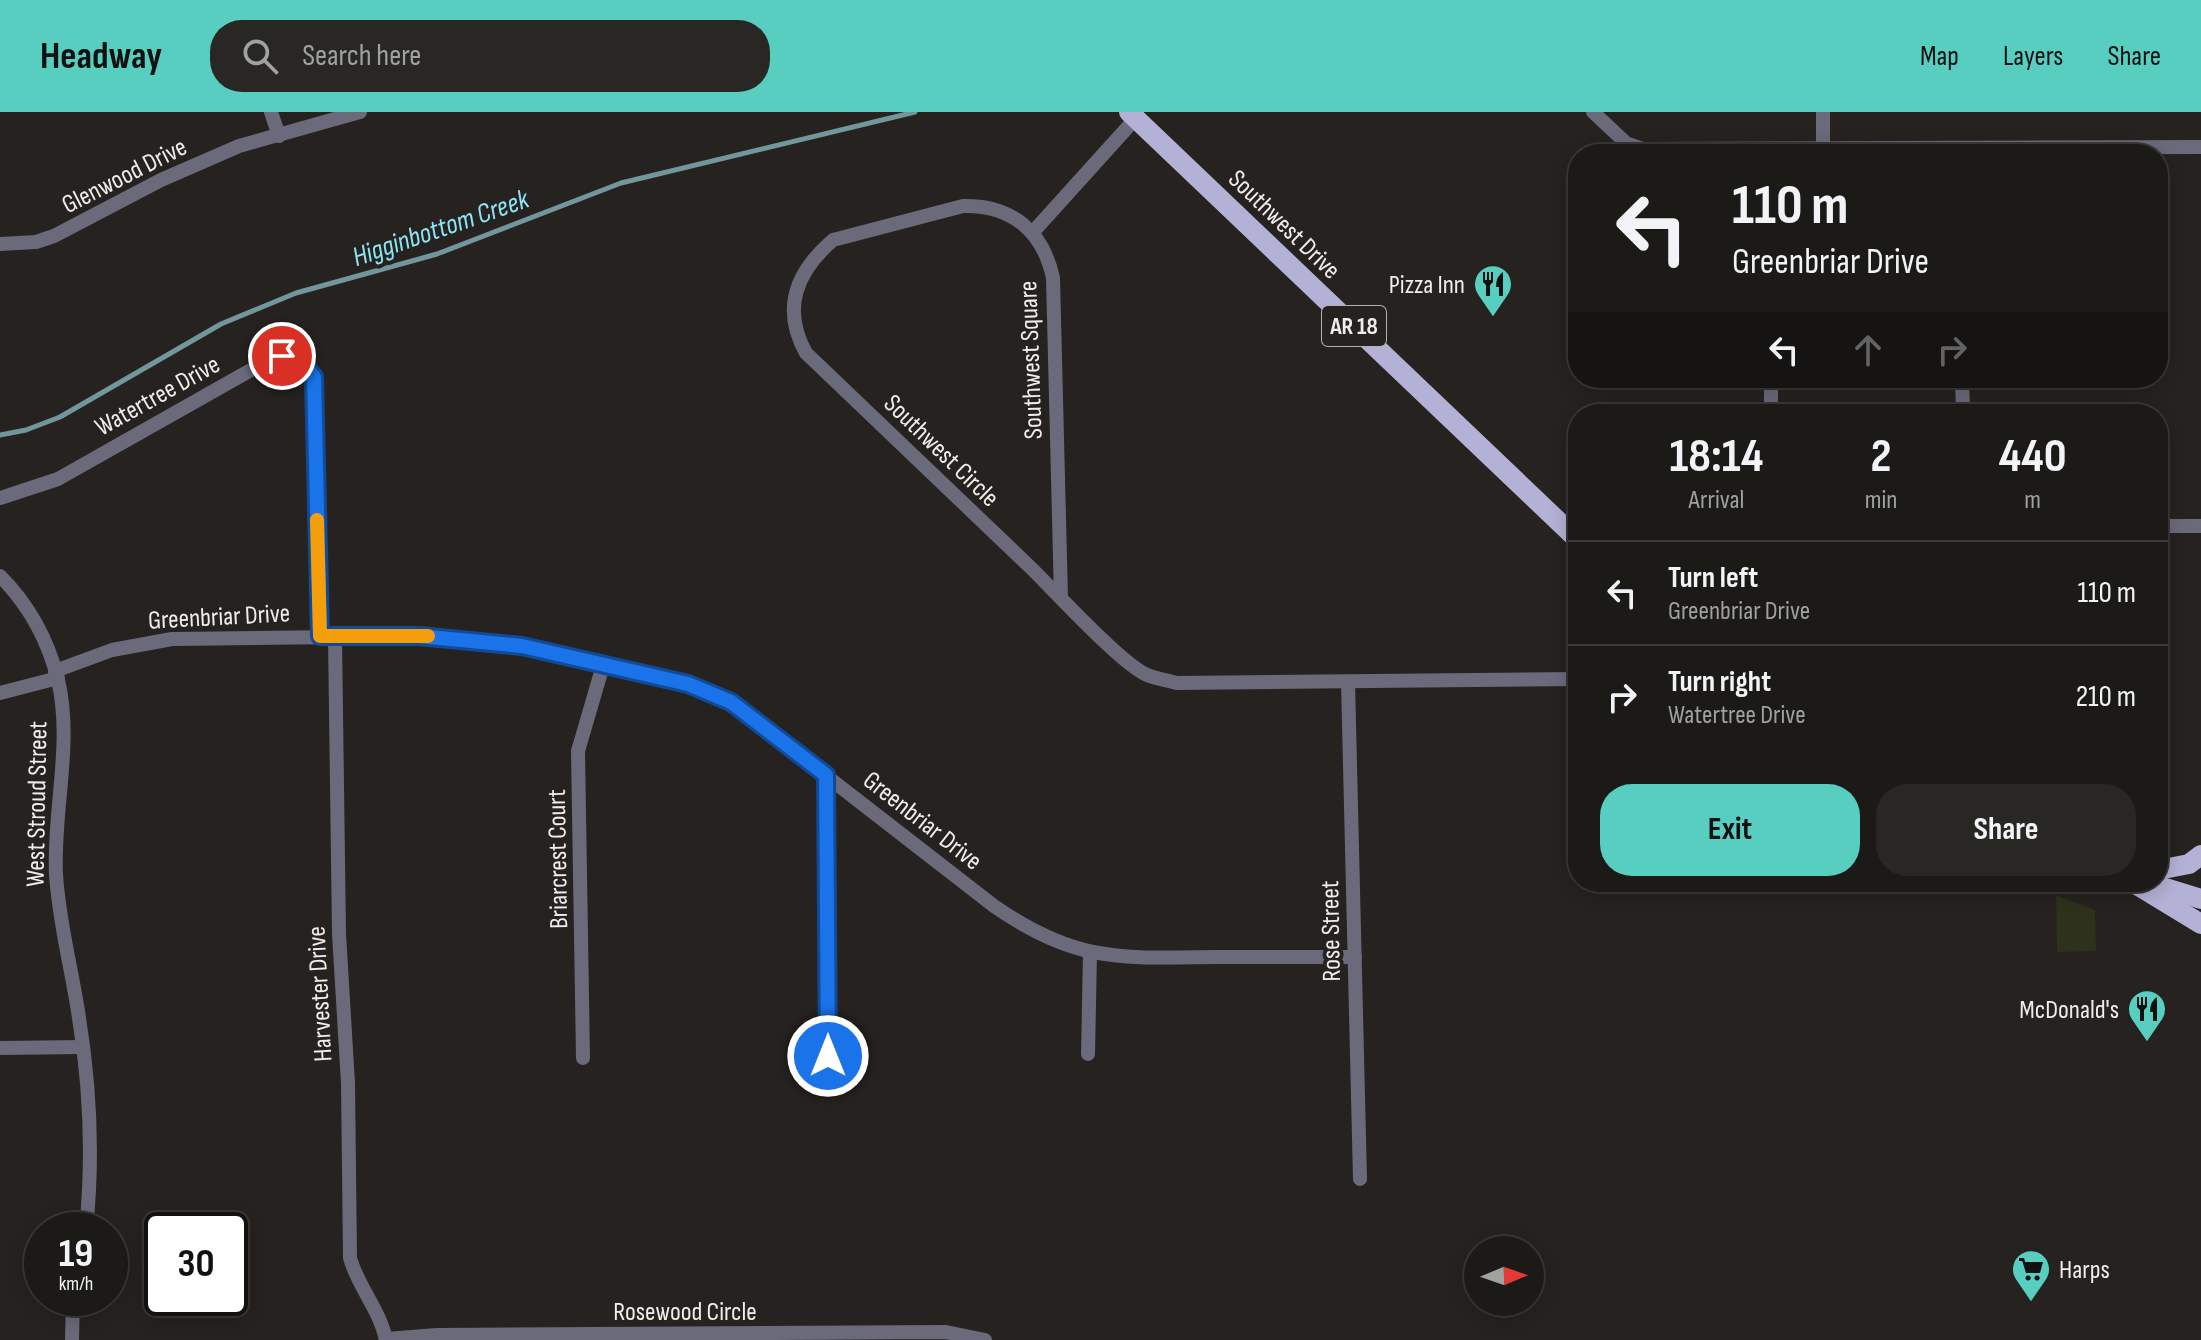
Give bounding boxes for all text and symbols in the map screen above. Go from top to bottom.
search box [210,20,770,92]
text: Headway [40,34,162,79]
icon: search [238,34,282,78]
text: Search here [302,38,421,74]
text: Map [1920,40,1959,73]
text: Layers [2003,40,2063,73]
text: Share [2107,40,2161,73]
street label: Glenwood Drive [57,132,192,221]
street label: Southwest Drive [1222,164,1346,286]
text: 110 m [1732,173,1848,240]
icon: left [1600,176,1704,280]
water label: Higginbottom Creek [348,182,534,274]
text: Greenbriar Drive [1732,241,1929,284]
restaurant icon: Pizza Inn [1472,263,1514,318]
place label: Pizza Inn [1389,270,1465,301]
street label: Southwest Square [1013,280,1050,440]
road number: AR 18 [1322,306,1386,346]
pin [248,322,316,390]
icon: left [1762,328,1806,372]
icon: ahead [1846,328,1890,372]
icon: right [1930,328,1974,372]
icon: arrive [260,334,304,378]
street label: Watertree Drive [90,349,225,443]
street label: Southwest Circle [877,388,1005,514]
text: 18:14 [1669,428,1763,485]
text: 2 [1871,428,1892,485]
text: 440 [1999,428,2067,485]
text: Arrival [1688,485,1744,516]
text: min [1865,485,1897,516]
text: m [2024,485,2041,516]
text: Turn left [1668,560,1758,596]
icon: left [1600,571,1644,615]
text: 110 m [2078,575,2136,611]
text: Greenbriar Drive [1668,596,1810,627]
street label: Greenbriar Drive [147,598,291,637]
text: Turn right [1668,664,1771,700]
icon: right [1600,675,1644,719]
text: 210 m [2076,679,2136,715]
text: Watertree Drive [1668,700,1806,731]
street label: West Stroud Street [21,721,54,887]
street label: Greenbriar Drive [857,765,988,877]
button: Exit [1600,784,1860,876]
button: Share [1876,784,2136,876]
street label: Briarcrest Court [542,789,575,929]
street label: Rose Street [1315,880,1348,982]
street label: Harvester Drive [301,925,340,1062]
restaurant icon: McDonald's [2126,988,2168,1043]
place label: McDonald's [2019,995,2119,1026]
position arrow [786,1014,870,1098]
speed limit sign: 30 [144,1212,248,1316]
text: 19 [59,1230,93,1278]
north arrow [1464,1236,1544,1316]
map controls [1464,1236,1544,1316]
supermarket icon: Harps [2010,1248,2052,1303]
place label: Harps [2059,1255,2110,1286]
text: km/h [59,1272,93,1296]
street label: Rosewood Circle [613,1297,757,1328]

